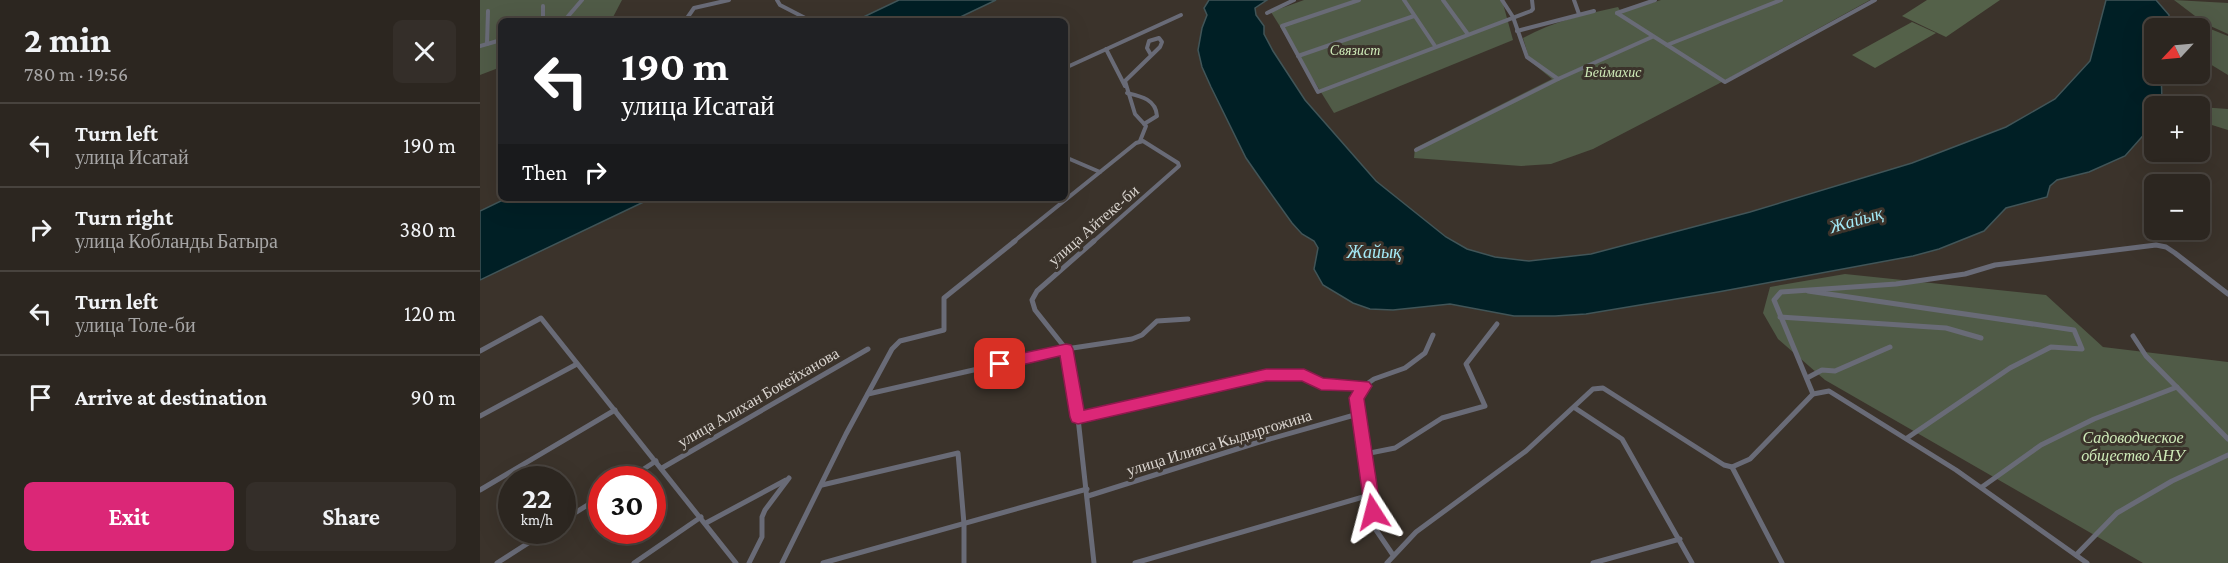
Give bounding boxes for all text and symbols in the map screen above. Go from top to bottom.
north arrow [2144,18,2210,84]
map controls [2144,18,2210,240]
text: 2 min [24,20,111,60]
button: close [393,20,456,83]
icon: left [522,42,600,120]
text: 190 m [621,42,729,89]
park label: Связист [1330,42,1380,58]
text: 780 m · 19:56 [24,63,128,85]
park label: Беймахис [1584,64,1642,80]
text: улица Исатай [621,91,774,121]
button: + [2144,96,2210,162]
text: Turn left [75,121,158,146]
icon: left [24,129,57,162]
text: 190 m [403,133,456,158]
text: улица Исатай [75,146,189,168]
icon: right [579,156,612,189]
text: Then [522,160,567,185]
button: − [2144,174,2210,240]
street label: улица Айтеке-би [1045,181,1143,270]
water label: Жайық [1826,203,1886,237]
text: Turn right [75,205,173,230]
icon: right [24,213,57,246]
text: 380 m [399,217,456,242]
text: улица Кобланды Батыра [75,230,278,252]
water label: Жайық [1345,242,1402,262]
text: Turn left [75,289,158,314]
icon: left [24,297,57,330]
text: 120 m [404,301,456,326]
text: улица Толе-би [75,314,196,336]
pin [974,338,1025,389]
street label: улица Алихан Бокейханова [675,344,842,451]
icon: arrive [983,347,1016,380]
icon: arrive [24,381,57,414]
text: Arrive at destination [75,385,267,410]
text: 90 m [411,385,456,410]
street label: улица Илияса Кыдыргожина [1125,406,1314,480]
park label: Садоводческое общество АНУ [2081,429,2187,465]
speed limit sign: 30 [588,466,666,544]
position arrow [1341,480,1405,544]
text: 22 [522,481,552,514]
button: Exit [24,482,234,551]
button: Share [246,482,456,551]
text: km/h [521,512,553,528]

